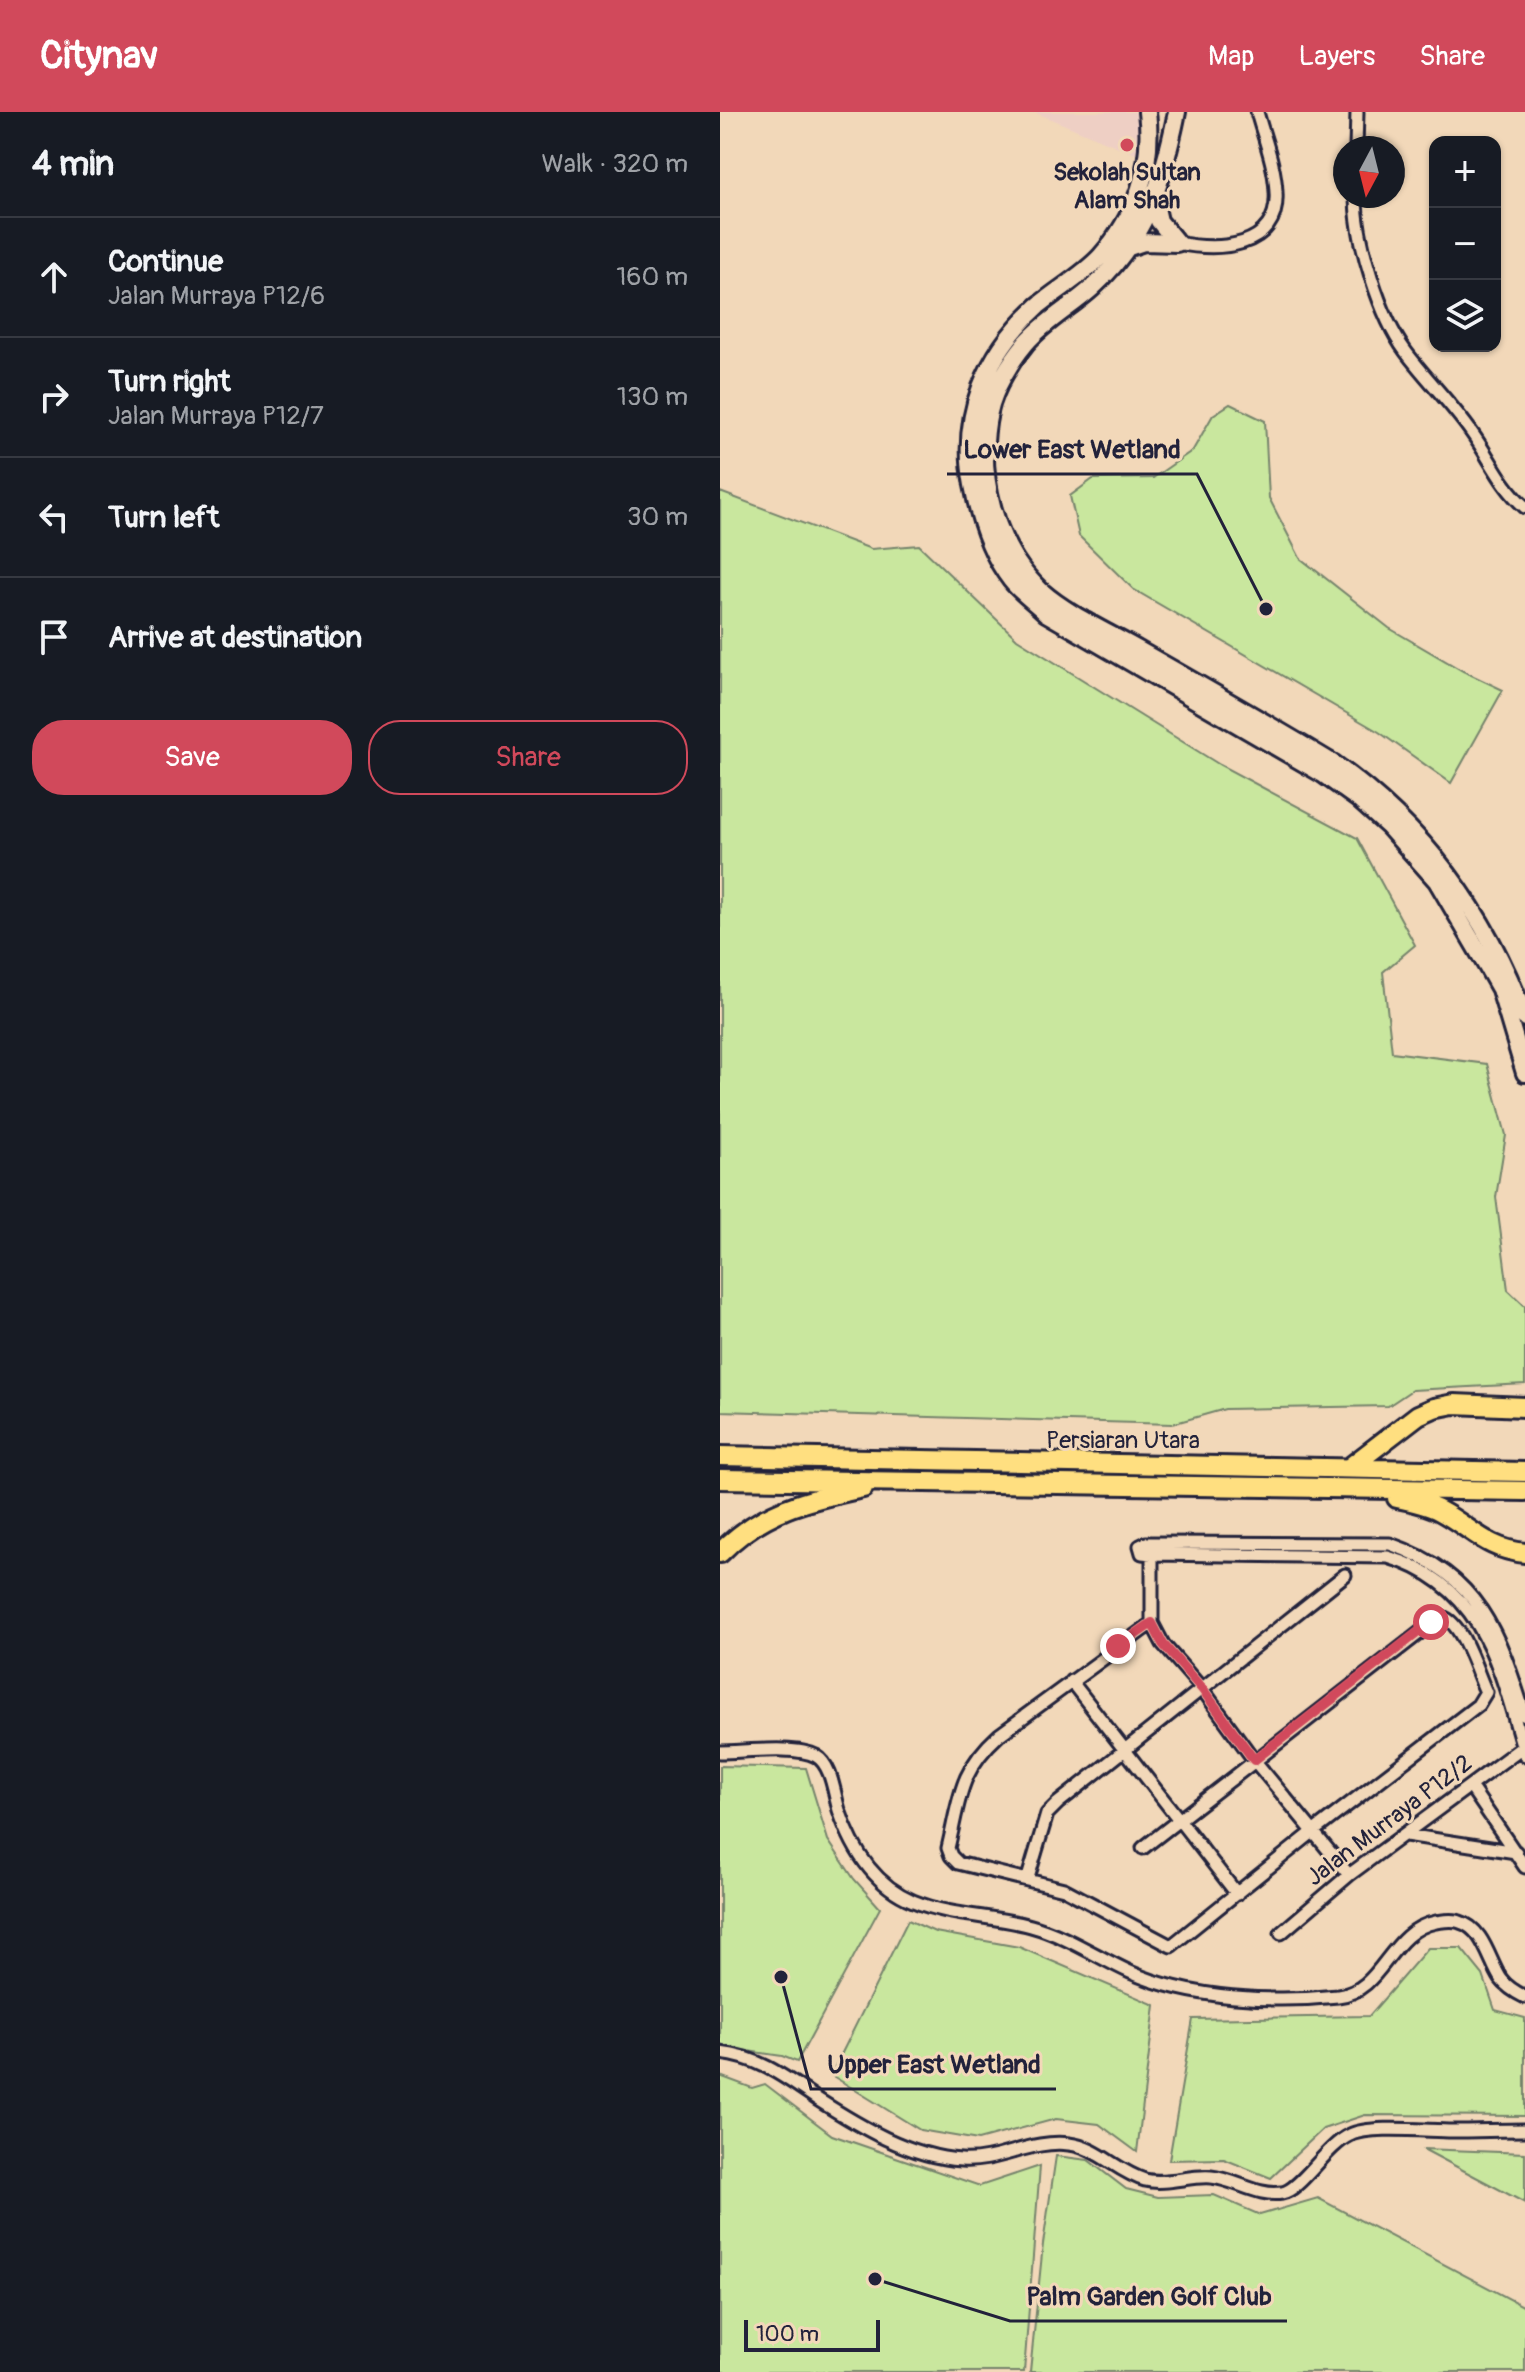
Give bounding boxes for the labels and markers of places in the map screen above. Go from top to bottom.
marker: Sekolah Sultan Alam Shah [1118,136,1136,154]
place label: Sekolah Sultan Alam Shah [1053,158,1201,215]
callout: Lower East Wetland [947,424,1197,474]
callout: Upper East Wetland [811,2039,1056,2089]
callout: Palm Garden Golf Club [1010,2271,1287,2321]

